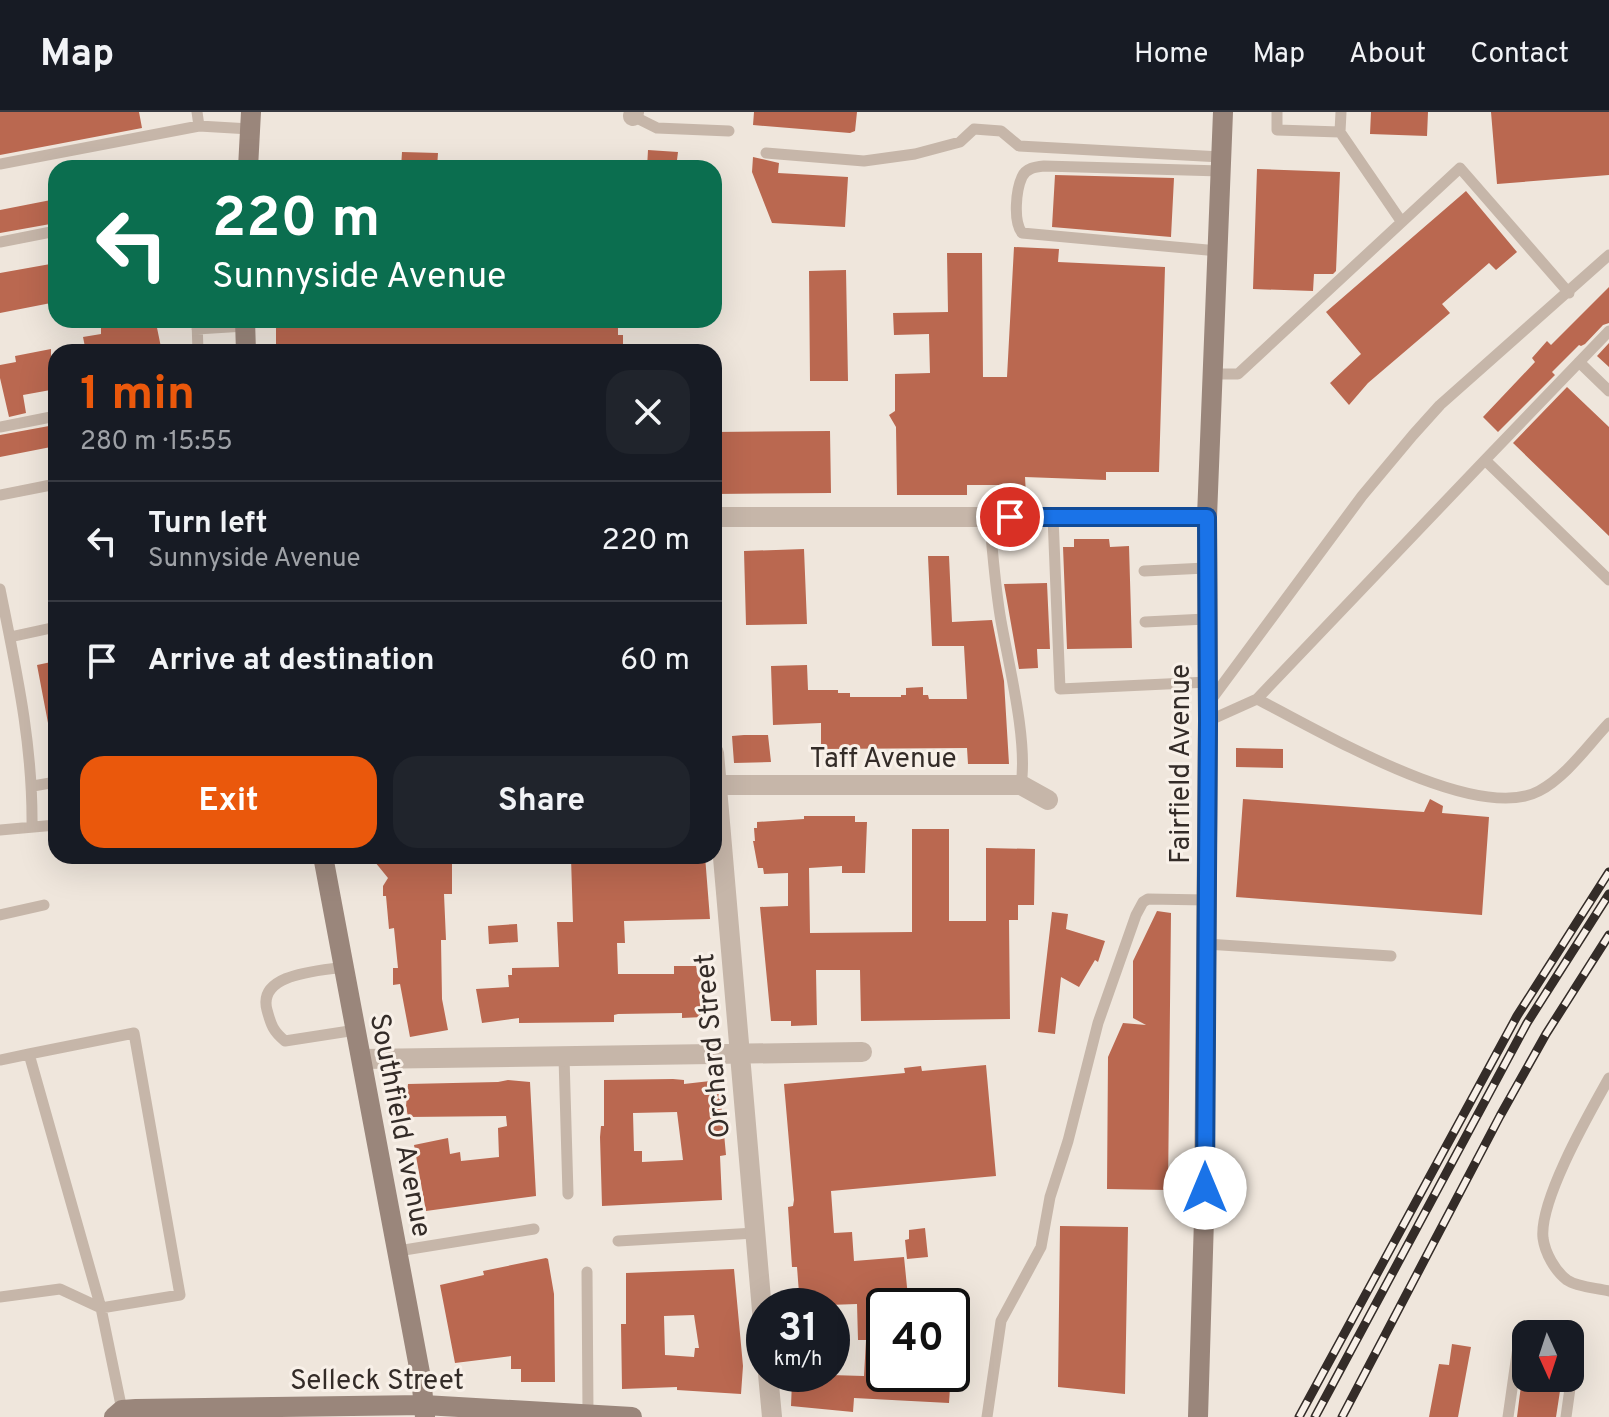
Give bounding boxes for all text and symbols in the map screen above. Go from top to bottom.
text: Map [40,31,114,80]
text: Home [1134,37,1208,73]
text: Map [1252,37,1305,73]
text: About [1349,37,1426,73]
text: Contact [1470,37,1569,73]
text: 220 m [212,186,380,256]
icon: left [80,192,184,296]
text: Sunnyside Avenue [212,255,506,301]
text: 1 min [80,366,195,426]
button: close [606,370,690,454]
text: 280 m · 15:55 [80,426,233,459]
pin [976,483,1044,551]
icon: arrive [988,495,1032,539]
text: Turn left [148,506,268,543]
icon: left [80,519,124,563]
text: 220 m [602,523,690,560]
text: Sunnyside Avenue [148,543,361,576]
icon: arrive [80,639,124,683]
text: Arrive at destination [148,643,434,680]
text: 60 m [620,643,690,680]
street label: Fairfield Avenue [1164,664,1200,864]
street label: Taff Avenue [809,742,957,778]
button: Exit [80,756,377,848]
button: Share [393,756,690,848]
street label: Orchard Street [688,952,740,1140]
street label: Southfield Avenue [360,1011,438,1240]
position arrow [1163,1146,1247,1230]
speed limit sign: 40 [866,1288,970,1392]
text: 31 [778,1305,818,1355]
north arrow [1512,1320,1584,1392]
map controls [1512,1320,1584,1392]
text: km/h [774,1347,822,1373]
street label: Selleck Street [290,1364,464,1400]

